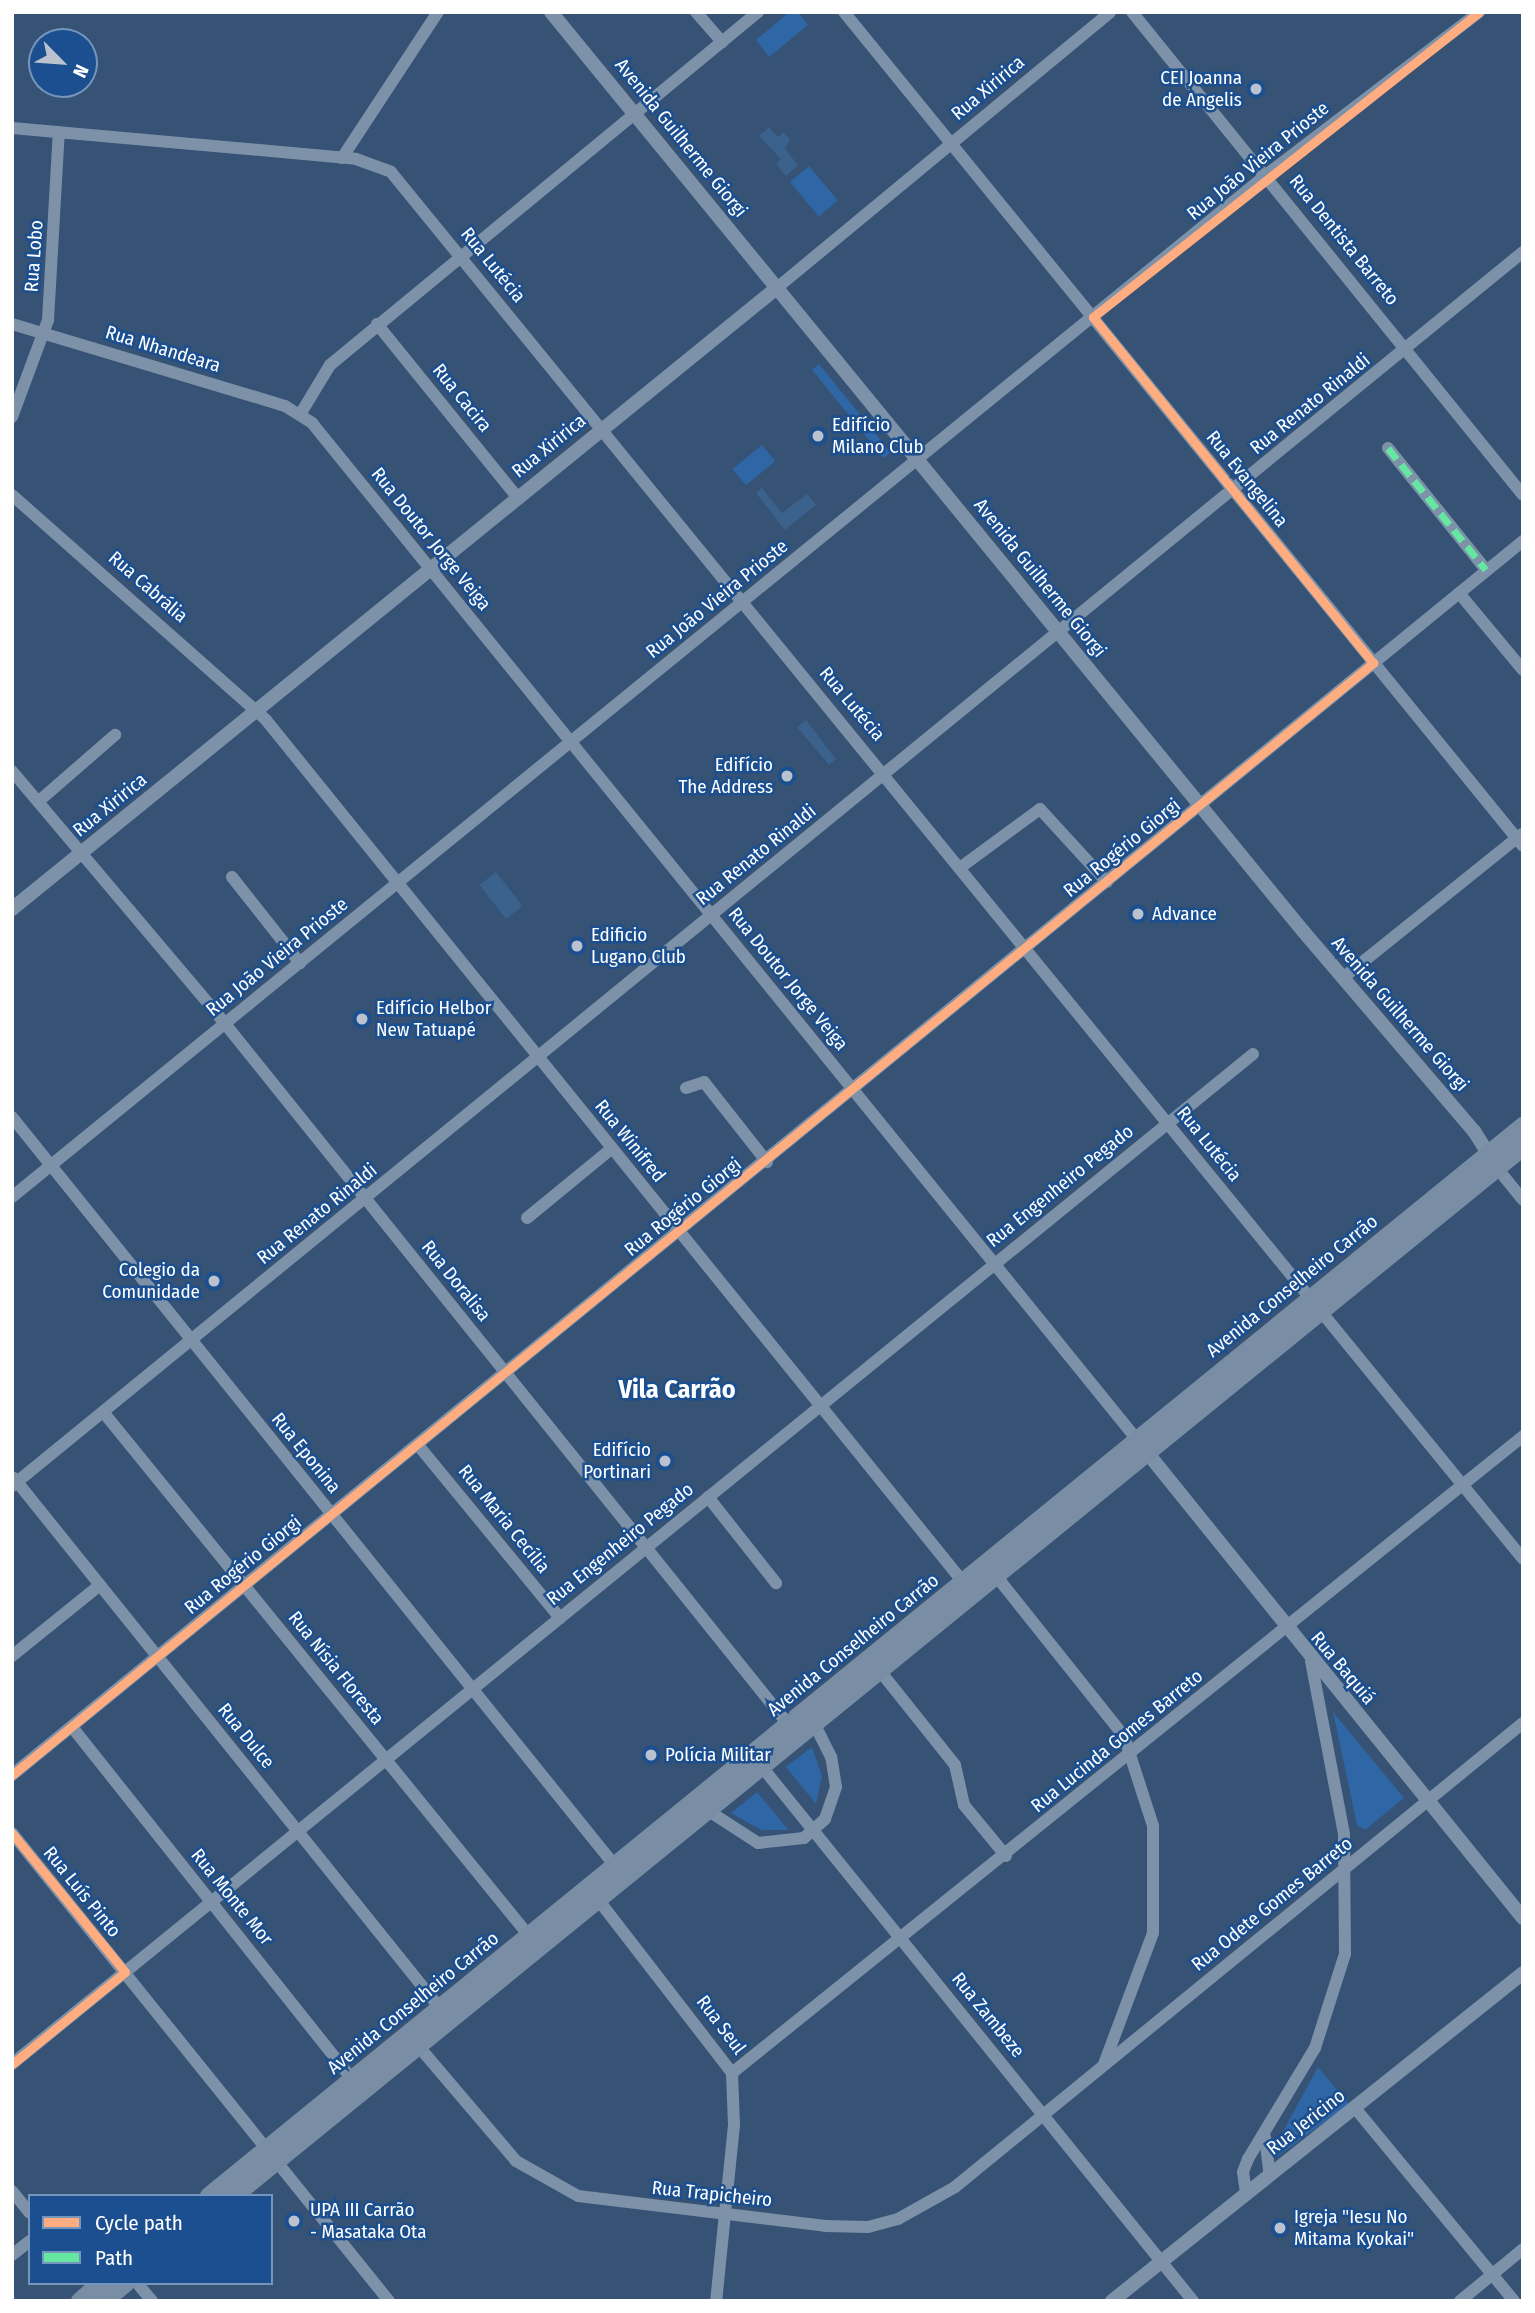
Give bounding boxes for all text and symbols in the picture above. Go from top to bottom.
north arrow [28,28,98,98]
street label: Rua Xiririca [947,51,1029,125]
street label: Avenida Guilherme Giorgi [610,54,752,222]
text: N [68,61,94,81]
place label: CEI Joanna de Angelis [1160,67,1242,111]
marker: CEI Joanna de Angelis [1248,81,1264,97]
street label: Rua João Vieira Prioste [1183,97,1333,225]
street label: Rua Dentista Barreto [1284,170,1404,310]
street label: Rua Lobo [20,219,48,293]
street label: Rua Lutécia [456,223,530,307]
street label: Rua Nhandeara [103,321,223,377]
street label: Rua Renato Rinaldi [1246,349,1374,459]
street label: Rua Cacira [428,359,496,437]
street label: Rua Xiririca [508,409,590,483]
place label: Edifício Milano Club [832,414,924,458]
street label: Rua Evangelina [1201,426,1293,532]
marker: Edifício Milano Club [810,428,826,444]
street label: Rua Doutor Jorge Veiga [366,463,496,615]
street label: Avenida Guilherme Giorgi [969,494,1111,662]
street label: Rua João Vieira Prioste [642,535,792,663]
street label: Rua Cabrália [104,547,192,627]
street label: Rua Lutécia [814,662,890,746]
place label: Edifício The Address [678,754,773,798]
street label: Rua Xiririca [69,768,151,842]
marker: Edifício The Address [779,768,795,784]
street label: Rua Rogério Giorgi [1059,794,1185,902]
street label: Rua Renato Rinaldi [692,800,820,910]
street label: Rua João Vieira Prioste [202,893,352,1021]
street label: Rua Doutor Jorge Veiga [723,903,853,1055]
place label: Advance [1152,903,1217,925]
marker: Advance [1130,906,1146,922]
place label: Edificio Lugano Club [591,924,686,968]
street label: Avenida Guilherme Giorgi [1327,932,1473,1096]
marker: Edificio Lugano Club [569,938,585,954]
place label: Edifício Helbor New Tatuapé [376,997,491,1041]
marker: Edifício Helbor New Tatuapé [354,1011,370,1027]
street label: Rua Winifred [590,1095,670,1187]
street label: Rua Lutécia [1172,1102,1246,1186]
street label: Rua Engenheiro Pegado [982,1120,1138,1252]
street label: Rua Rogério Giorgi [620,1153,746,1261]
street label: Rua Renato Rinaldi [253,1159,381,1269]
street label: Avenida Conselheiro Carrão [1202,1210,1382,1362]
street label: Rua Doralisa [417,1236,495,1326]
place label: Colegio da Comunidade [102,1259,200,1303]
marker: Colegio da Comunidade [206,1273,222,1289]
district label: Vila Carrão [618,1374,736,1406]
street label: Rua Eponina [267,1408,345,1498]
place label: Edifício Portinari [583,1439,651,1483]
marker: Edifício Portinari [657,1453,673,1469]
street label: Rua Maria Cecília [453,1460,555,1578]
street label: Rua Engenheiro Pegado [542,1478,698,1610]
street label: Rua Rogério Giorgi [180,1511,306,1619]
street label: Avenida Conselheiro Carrão [763,1569,943,1721]
street label: Rua Nísia Floresta [283,1607,389,1729]
street label: Rua Baquiá [1306,1627,1380,1709]
street label: Rua Lucinda Gomes Barreto [1027,1665,1207,1817]
street label: Rua Dulce [213,1699,279,1773]
place label: Polícia Militar [665,1744,771,1766]
marker: Polícia Militar [643,1747,659,1763]
street label: Rua Odete Gomes Barreto [1187,1832,1357,1976]
street label: Rua Luís Pinto [38,1842,126,1942]
street label: Rua Monte Mor [186,1844,278,1950]
street label: Avenida Conselheiro Carrão [323,1927,503,2079]
street label: Rua Zambeze [947,1968,1029,2062]
street label: Rua Seul [691,1991,751,2059]
street label: Rua Jericino [1262,2084,1350,2160]
street label: Rua Trapicheiro [651,2176,773,2212]
legend [28,2194,273,2285]
place label: UPA III Carrão - Masataka Ota [310,2199,427,2243]
place label: Igreja "Iesu No Mitama Kyokai" [1294,2206,1414,2250]
text: Cycle path [95,2210,183,2236]
marker: UPA III Carrão - Masataka Ota [284,2211,304,2231]
marker: Igreja "Iesu No Mitama Kyokai" [1272,2220,1288,2236]
text: Path [95,2245,133,2271]

